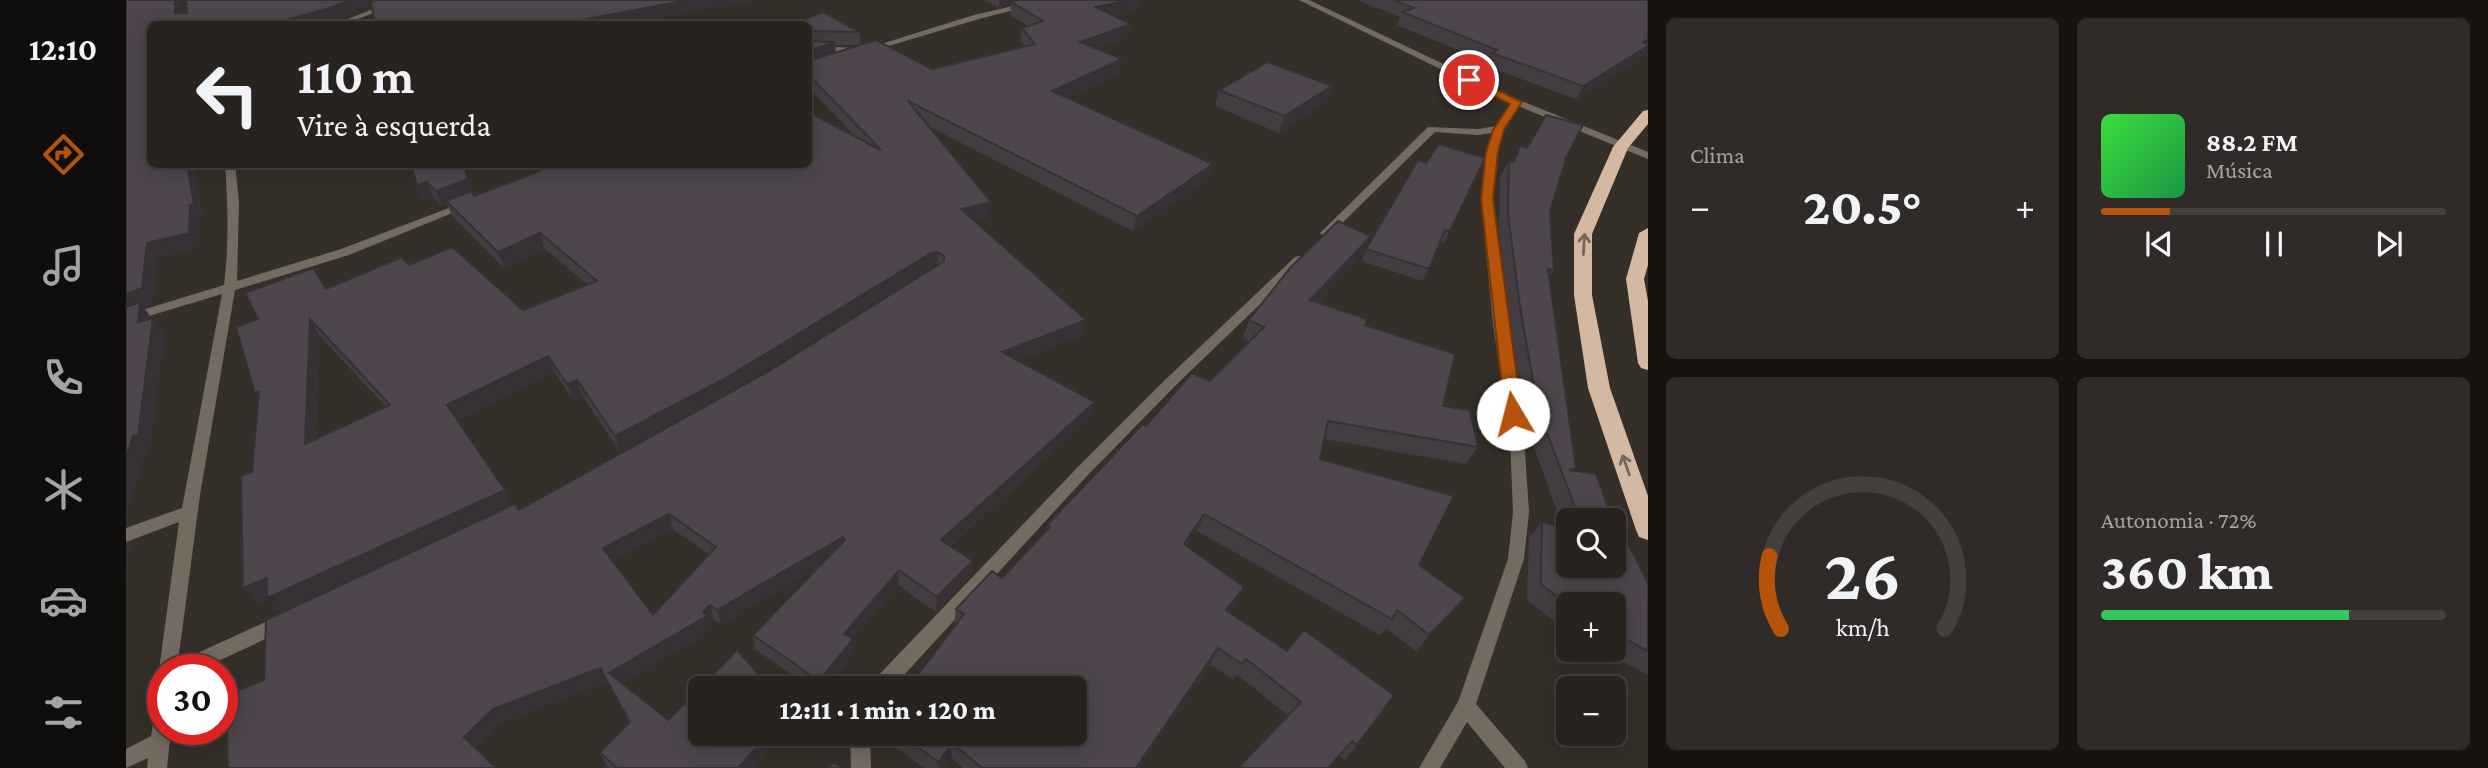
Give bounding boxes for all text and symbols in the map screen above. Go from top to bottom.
text: 12:10 [29,31,97,67]
icon: left [182,49,273,140]
text: 110 m [297,49,414,104]
pin [1439,50,1499,110]
icon: arrive [1450,61,1488,99]
text: Vire à esquerda [297,107,491,143]
text: 88.2 FM [2206,128,2298,157]
icon: directions [39,130,88,179]
text: Clima [1690,142,1745,168]
text: Música [2206,157,2273,183]
text: 20.5° [1803,177,1922,235]
text: − [1690,185,1710,227]
text: + [2015,185,2035,227]
icon: previous [2140,225,2178,263]
icon: pause [2255,225,2293,263]
icon: next [2370,225,2408,263]
one-way arrow [1577,233,1590,256]
icon: music [39,241,88,290]
icon: phone [39,353,88,402]
position arrow [1476,377,1550,451]
one-way arrow [1619,455,1631,477]
icon: climate [39,465,88,514]
text: Autonomia · 72% [2101,507,2257,533]
map controls [1556,508,1626,746]
button: search [1556,508,1626,578]
text: 26 [1824,535,1901,616]
text: 360 km [2101,542,2273,600]
icon: car [39,576,88,625]
button: + [1556,592,1626,662]
text: km/h [1836,614,1889,641]
speed limit sign: 30 [147,654,238,745]
button: − [1556,676,1626,746]
icon: filters [39,688,88,737]
text: 12:11 · 1 min · 120 m [779,696,996,725]

